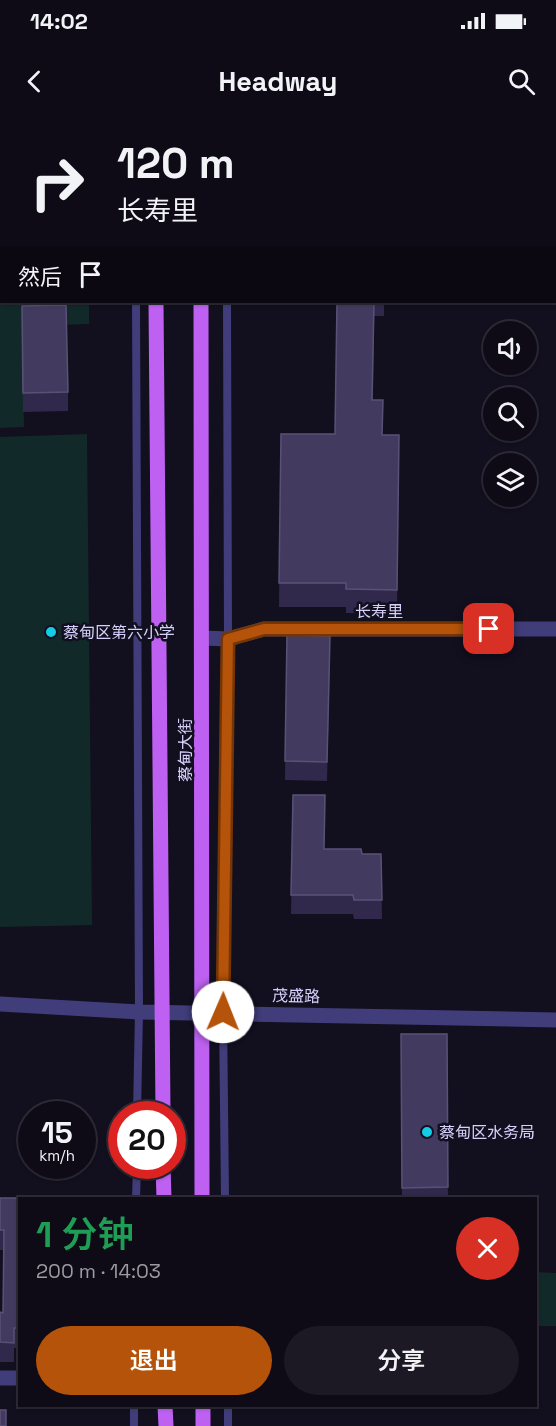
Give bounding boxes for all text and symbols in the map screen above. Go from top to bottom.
text: 14:02 [30,7,88,35]
text: Headway [219,64,337,99]
icon: back [18,65,51,98]
icon: search [505,65,538,98]
text: 120 m [117,137,235,190]
icon: right [18,144,96,222]
text: 长寿里 [117,193,198,228]
icon: arrive [74,258,107,291]
text: 然后 [18,263,62,291]
map controls [483,321,537,507]
button: sound [483,321,537,375]
button: search [483,387,537,441]
button: layers [483,453,537,507]
street label: 长寿里 [355,601,403,622]
pin [463,603,514,654]
icon: arrive [472,612,505,645]
place label: 蔡甸区第六小学 [63,622,175,643]
marker: 蔡甸区第六小学 [44,625,58,639]
street label: 蔡甸大街 [175,718,196,782]
position arrow [191,980,255,1044]
street label: 茂盛路 [272,985,320,1007]
speed limit sign: 20 [108,1101,186,1179]
text: 15 [41,1113,73,1152]
place label: 蔡甸区水务局 [439,1122,535,1143]
marker: 蔡甸区水务局 [420,1125,434,1139]
text: km/h [39,1146,75,1165]
text: 1 分钟 [36,1212,133,1258]
button: close [456,1217,519,1280]
text: 200 m · 14:03 [36,1258,161,1284]
button: 退出 [36,1326,272,1395]
button: 分享 [284,1326,519,1395]

